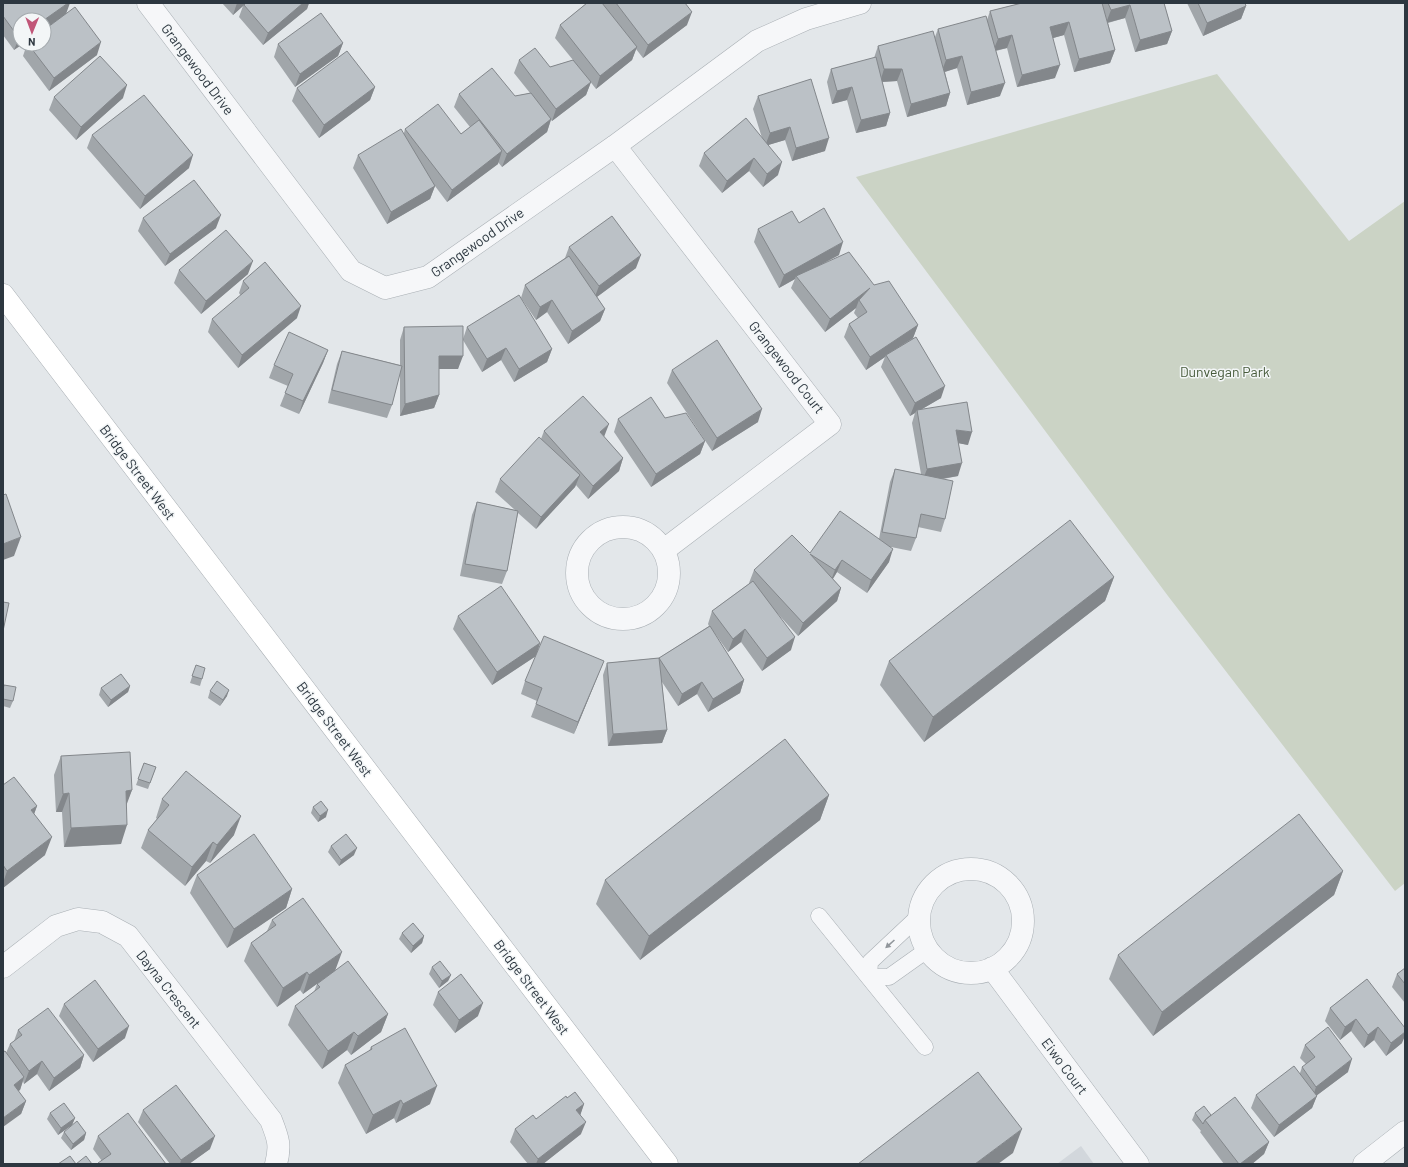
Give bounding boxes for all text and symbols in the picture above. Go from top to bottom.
north arrow [12,12,52,52]
street label: Grangewood Drive [158,20,238,118]
text: N [28,36,36,49]
street label: Grangewood Drive [427,204,527,280]
street label: Grangewood Court [746,317,828,417]
park label: Dunvegan Park [1180,363,1270,380]
street label: Bridge Street West [97,421,179,523]
street label: Bridge Street West [294,678,376,780]
street label: Bridge Street West [491,936,573,1038]
one-way arrow [885,939,895,949]
street label: Dayna Crescent [133,947,205,1031]
street label: Eiwo Court [1038,1034,1092,1098]

